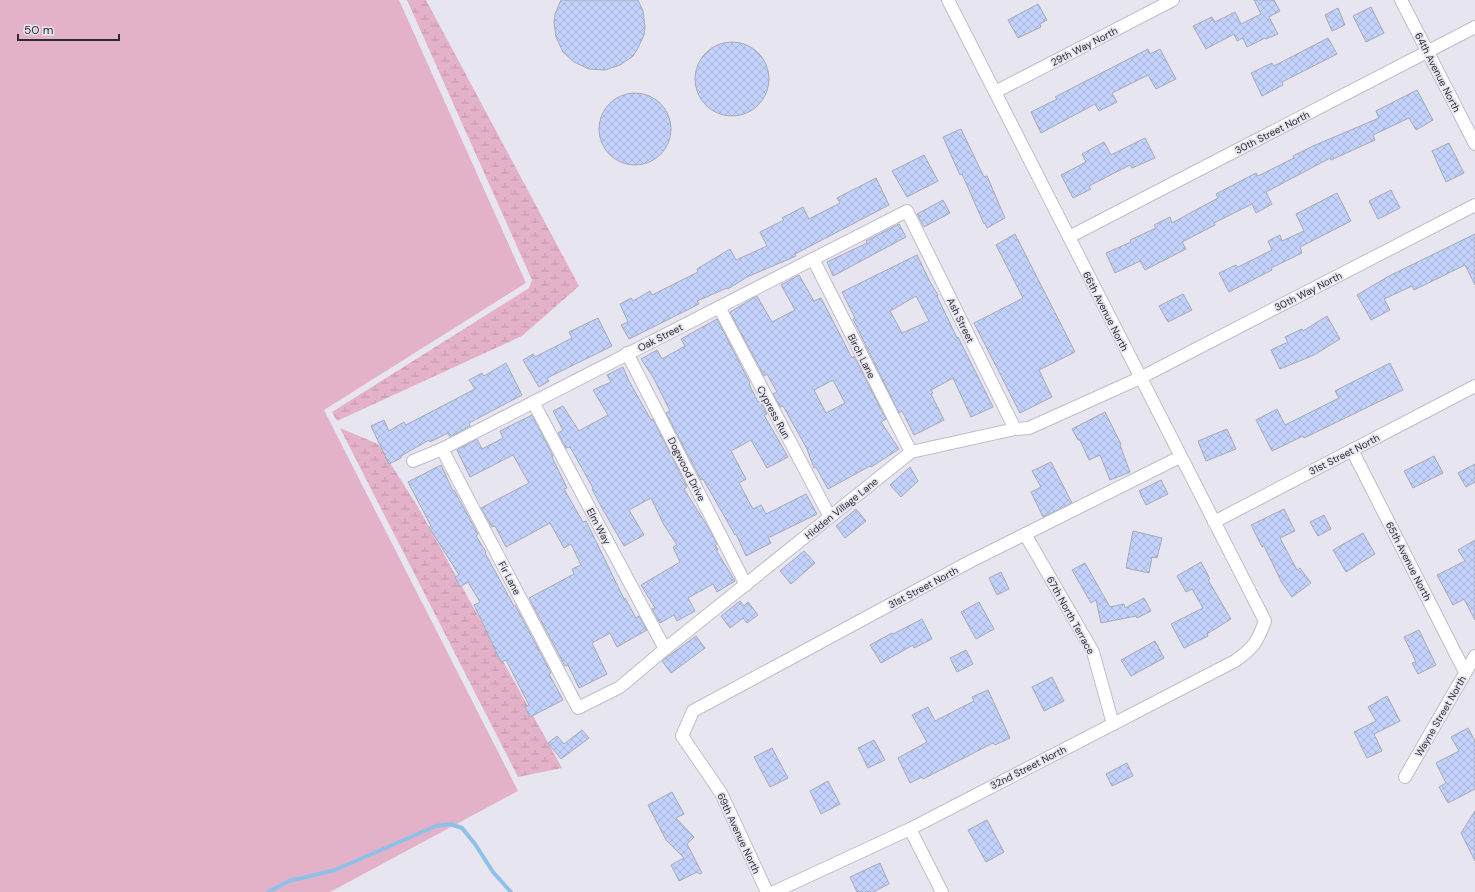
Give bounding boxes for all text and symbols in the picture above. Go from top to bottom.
scale bar [18,16,119,42]
text: 50 m [24,22,53,38]
street label: 29th Way North [1049,24,1120,69]
street label: 64th Avenue North [1412,30,1463,114]
street label: 30th Street North [1233,108,1312,157]
street label: 66th Avenue North [1080,269,1131,353]
street label: 30th Way North [1272,269,1344,314]
street label: Ash Street [944,296,977,345]
street label: Oak Street [635,320,685,354]
street label: Birch Lane [845,332,878,381]
street label: Cypress Run [754,383,793,441]
street label: 31st Street North [1307,431,1382,478]
street label: Dogwood Drive [665,435,708,504]
street label: Hidden Village Lane [802,475,881,542]
street label: Elm Way [584,506,614,547]
street label: 65th Avenue North [1383,519,1434,603]
street label: Fir Lane [495,559,524,598]
street label: 31st Street North [886,563,961,611]
street label: 67th North Terrace [1044,574,1098,657]
street label: Wayne Street North [1412,673,1469,759]
street label: 32nd Street North [988,743,1069,792]
street label: 69th Avenue North [714,791,763,876]

